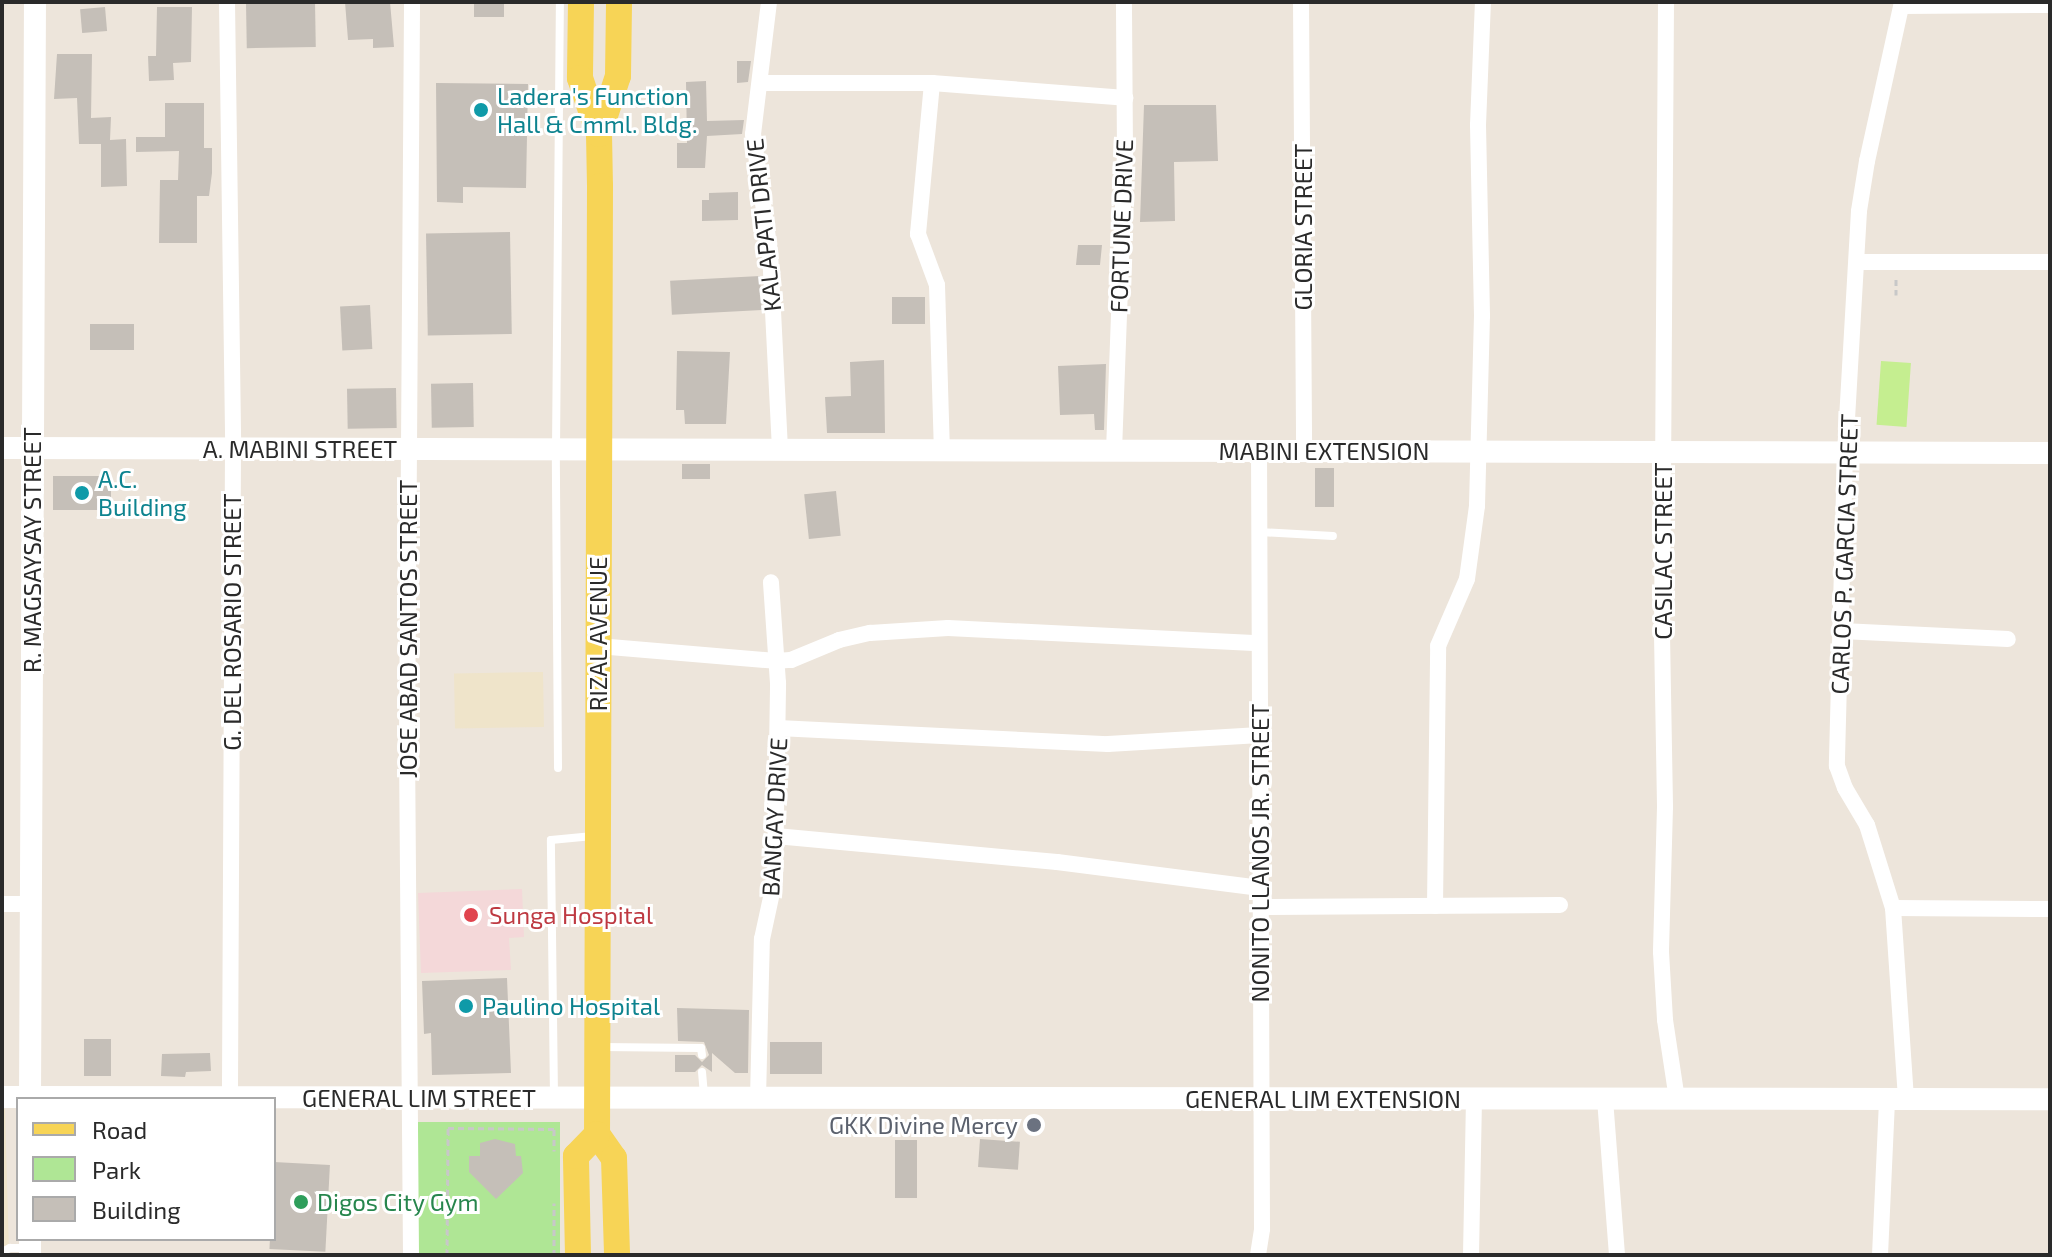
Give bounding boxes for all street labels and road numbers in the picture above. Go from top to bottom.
street label: KALAPATI DRIVE [740,137,786,313]
street label: FORTUNE DRIVE [1104,138,1138,314]
street label: GLORIA STREET [1289,143,1317,311]
street label: CARLOS P. GARCIA STREET [1825,413,1863,695]
street label: R. MAGSAYSAY STREET [18,427,46,673]
street label: A. MABINI STREET [203,435,397,463]
street label: MABINI EXTENSION [1219,437,1429,465]
street label: CASILAC STREET [1649,462,1677,640]
street label: JOSE ABAD SANTOS STREET [394,479,422,779]
street label: G. DEL ROSARIO STREET [218,493,246,751]
street label: RIZAL AVENUE [584,556,612,712]
street label: NONITO LLANOS JR. STREET [1246,703,1274,1003]
street label: BANGAY DRIVE [755,737,793,897]
street label: GENERAL LIM STREET [302,1084,536,1112]
street label: GENERAL LIM EXTENSION [1185,1085,1461,1113]

